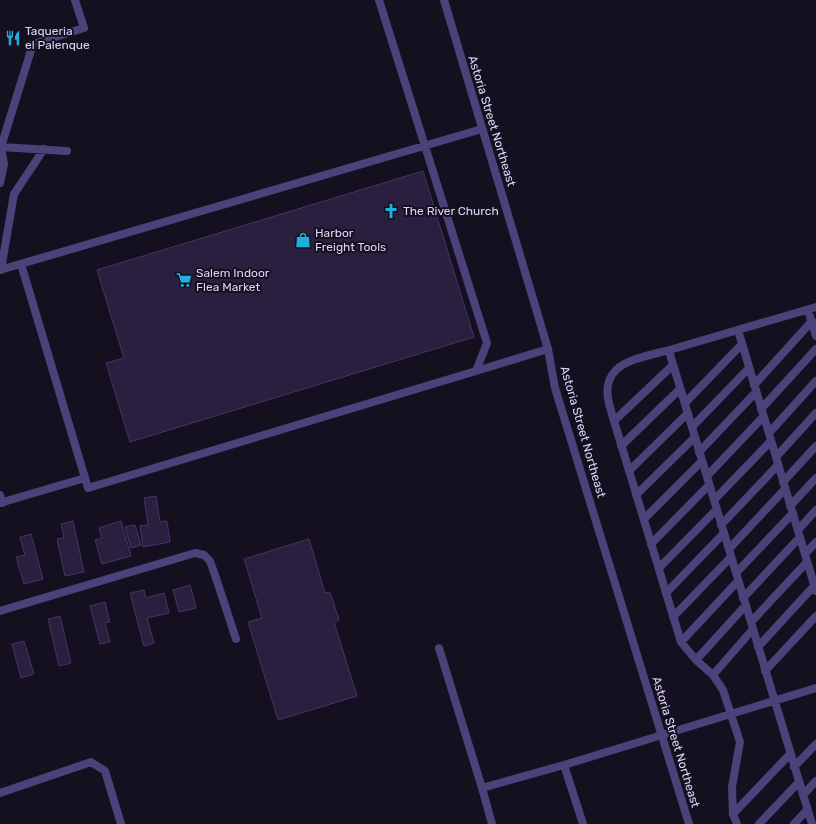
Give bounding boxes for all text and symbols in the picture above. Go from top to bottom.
place label: Taqueria el Palenque [25,24,90,52]
restaurant icon: Taqueria el Palenque [4,29,22,47]
street label: Astoria Street Northeast [465,54,519,189]
church icon: The River Church [382,202,400,220]
place label: The River Church [403,204,499,218]
place label: Harbor Freight Tools [315,226,386,254]
shop icon: Harbor Freight Tools [294,231,312,249]
place label: Salem Indoor Flea Market [196,266,270,294]
supermarket icon: Salem Indoor Flea Market [175,271,193,289]
street label: Astoria Street Northeast [557,365,609,500]
street label: Astoria Street Northeast [649,675,703,810]

